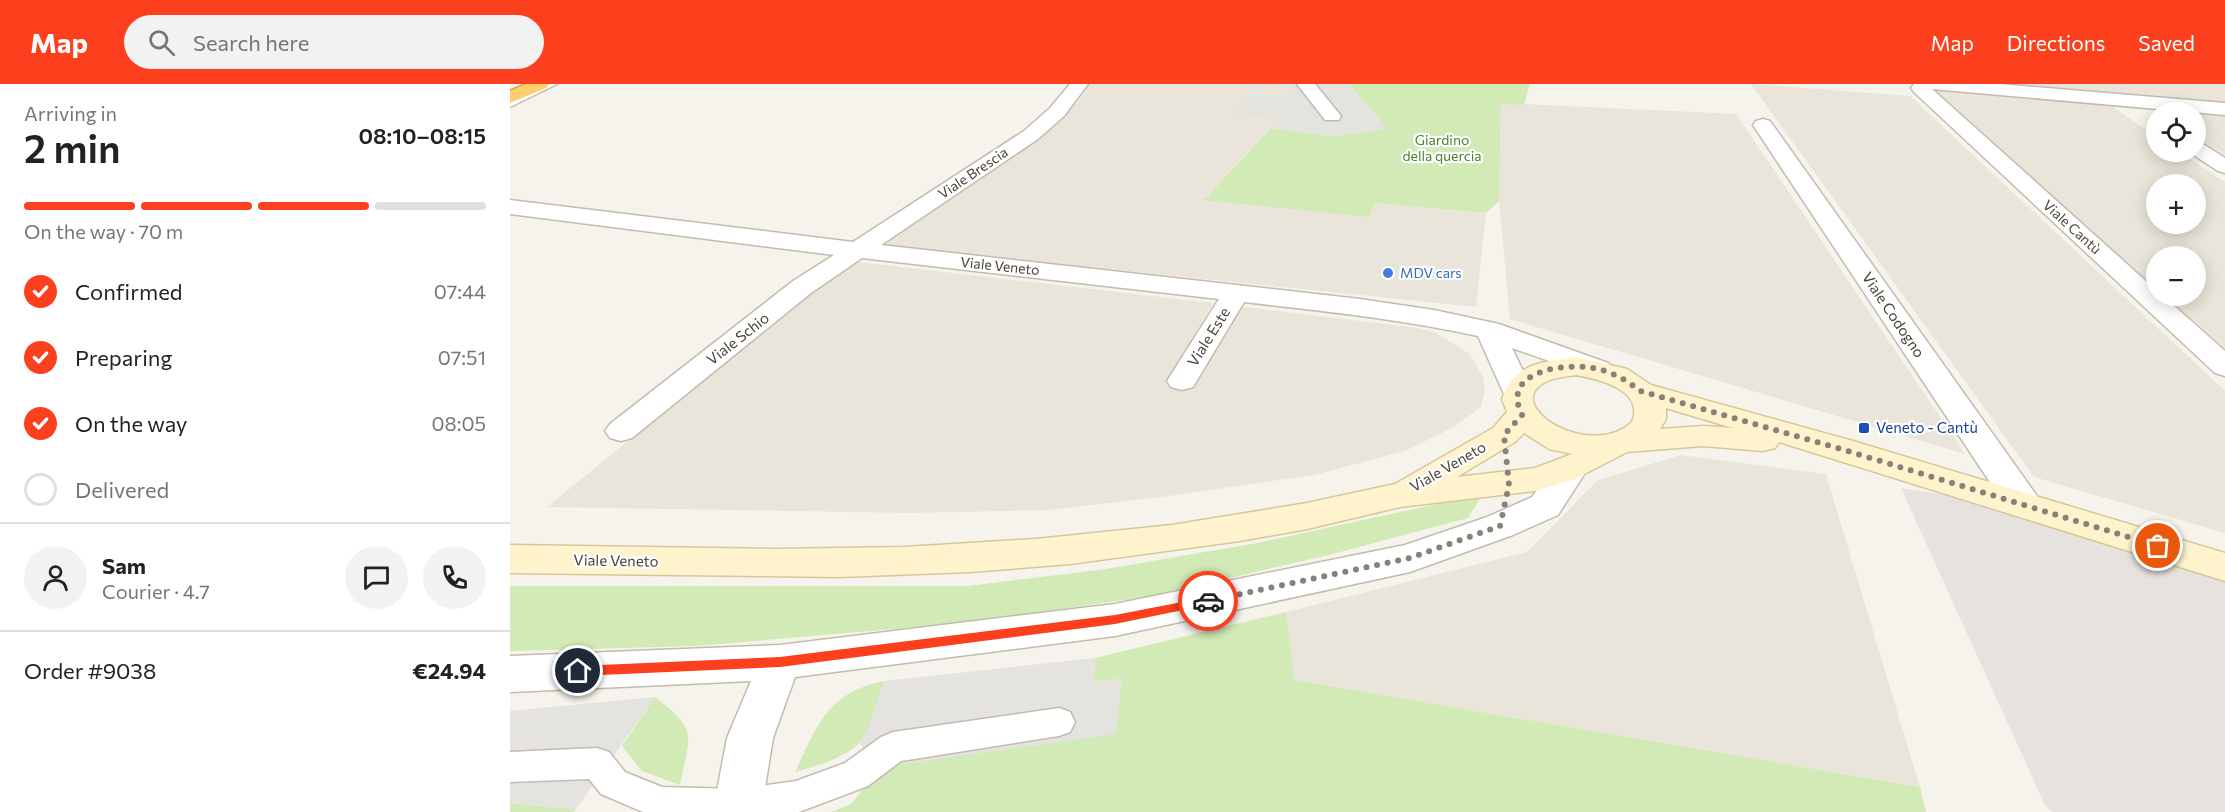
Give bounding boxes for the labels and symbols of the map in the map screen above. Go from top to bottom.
park label: Giardino della quercia [1402,131,1482,164]
street label: Viale Brescia [935,143,1011,202]
street label: Viale Cantù [2040,196,2105,257]
street label: Viale Veneto [960,253,1040,278]
place label: MDV cars [1400,264,1462,281]
marker: MDV cars [1381,266,1395,280]
street label: Viale Codogno [1859,268,1929,361]
street label: Viale Este [1183,304,1233,369]
street label: Viale Schio [703,308,772,368]
place label: Veneto - Cantù [1876,418,1978,436]
marker: Veneto - Cantù [1857,421,1871,435]
street label: Viale Veneto [1406,437,1489,495]
pin [2132,520,2183,571]
street label: Viale Veneto [573,550,659,570]
courier [1178,571,1238,631]
pin [552,645,603,696]

